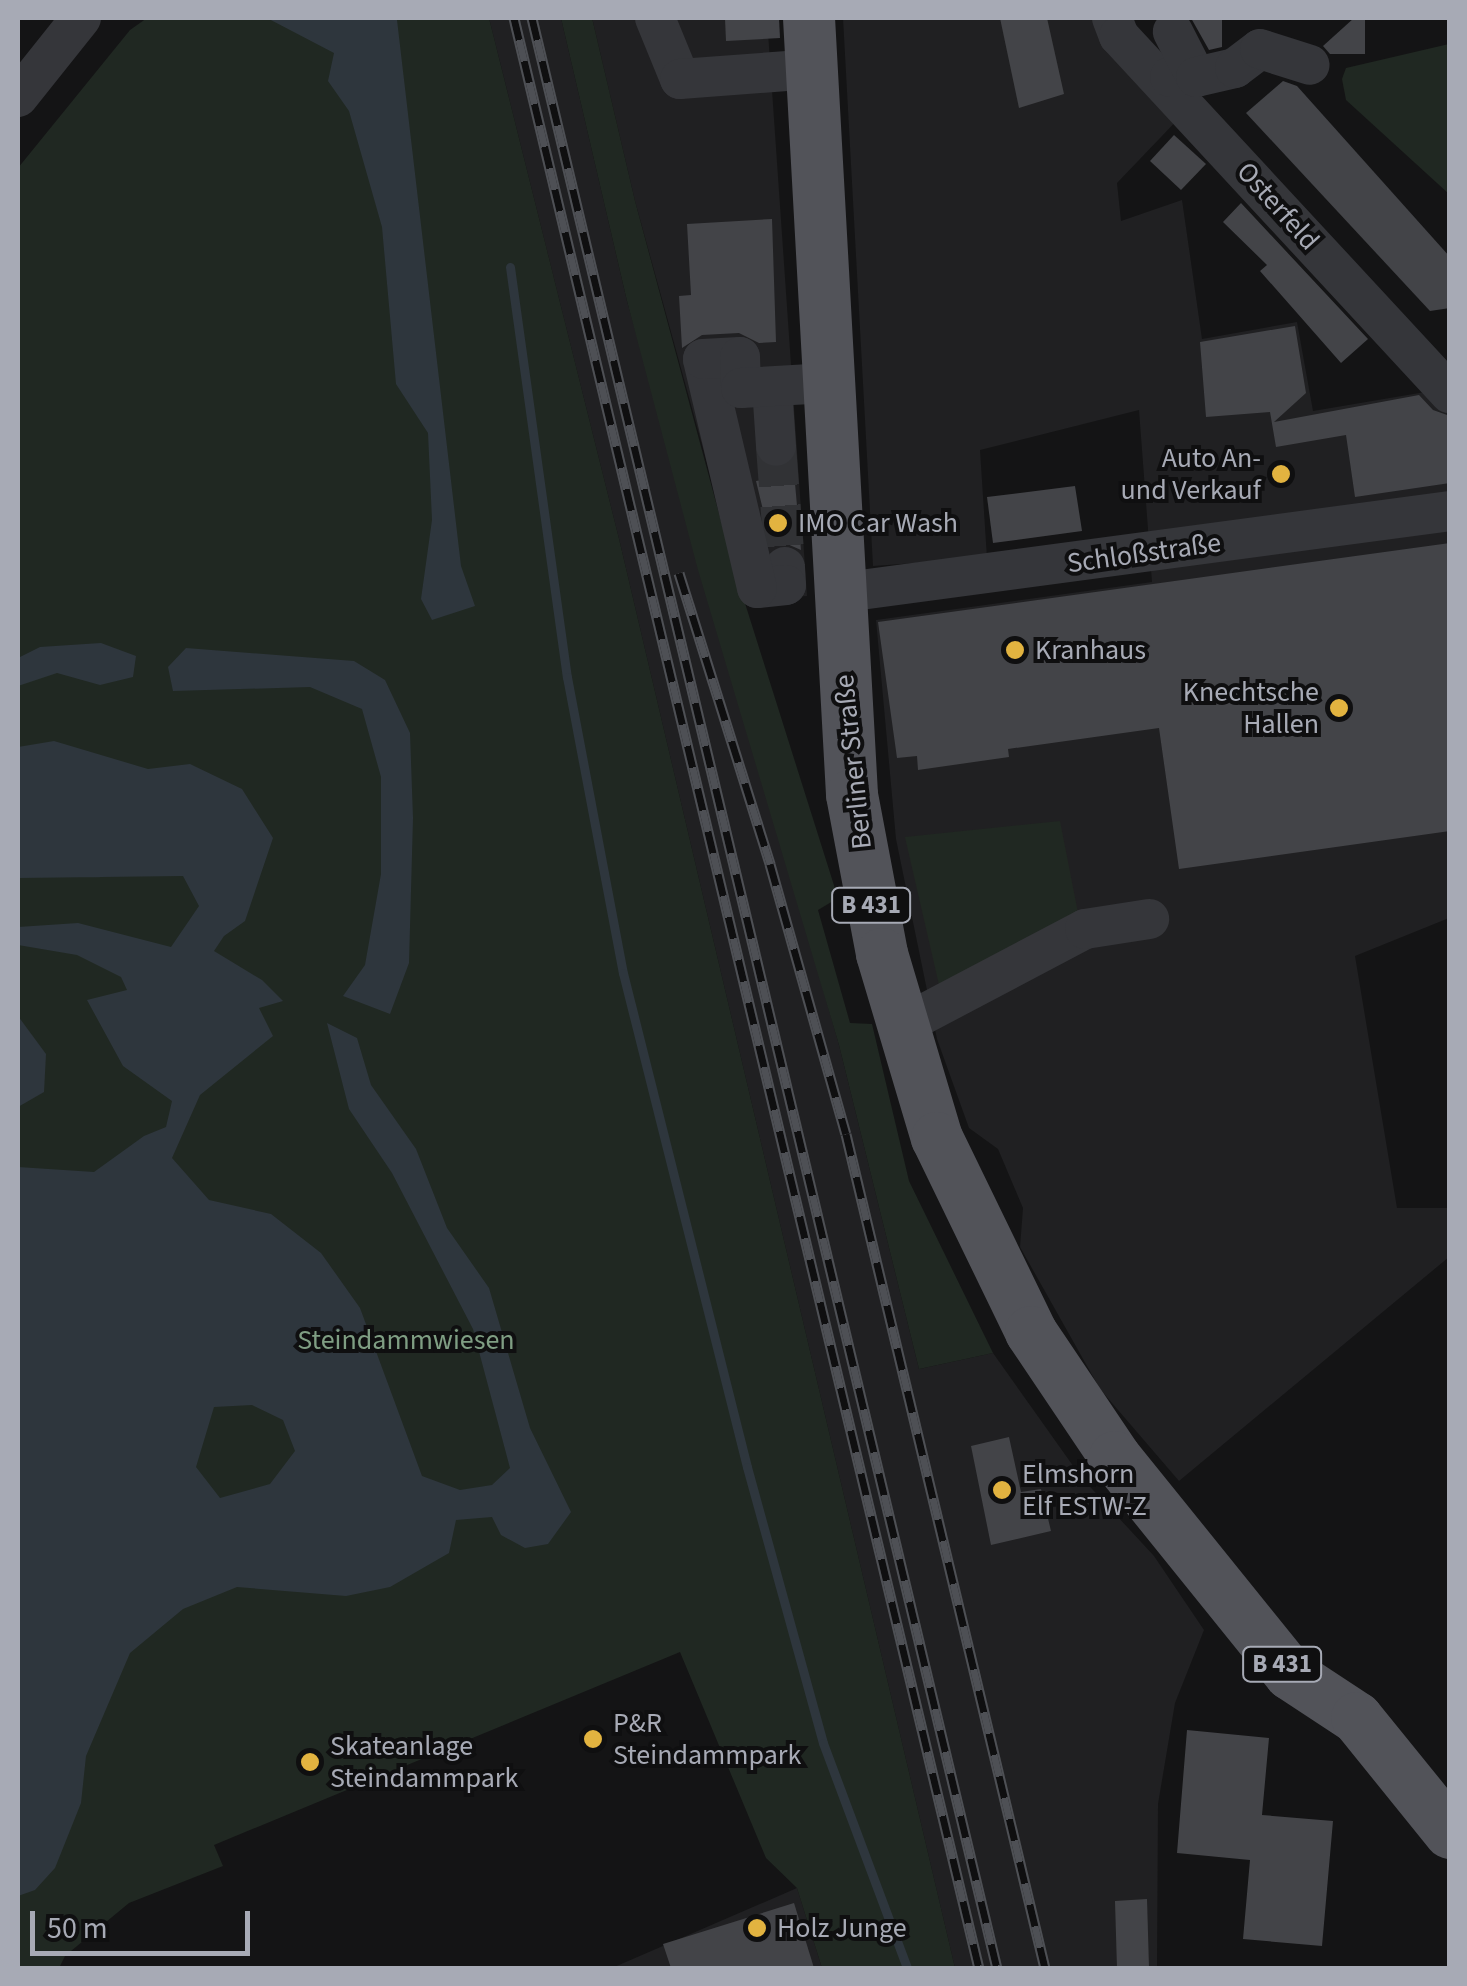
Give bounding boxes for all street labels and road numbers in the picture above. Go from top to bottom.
street label: Osterfeld [1230,155,1326,257]
street label: Schloßstraße [1065,526,1223,580]
street label: Berliner Straße [827,673,879,851]
road number: B 431 [831,885,911,925]
road number: B 431 [1242,1644,1322,1684]

